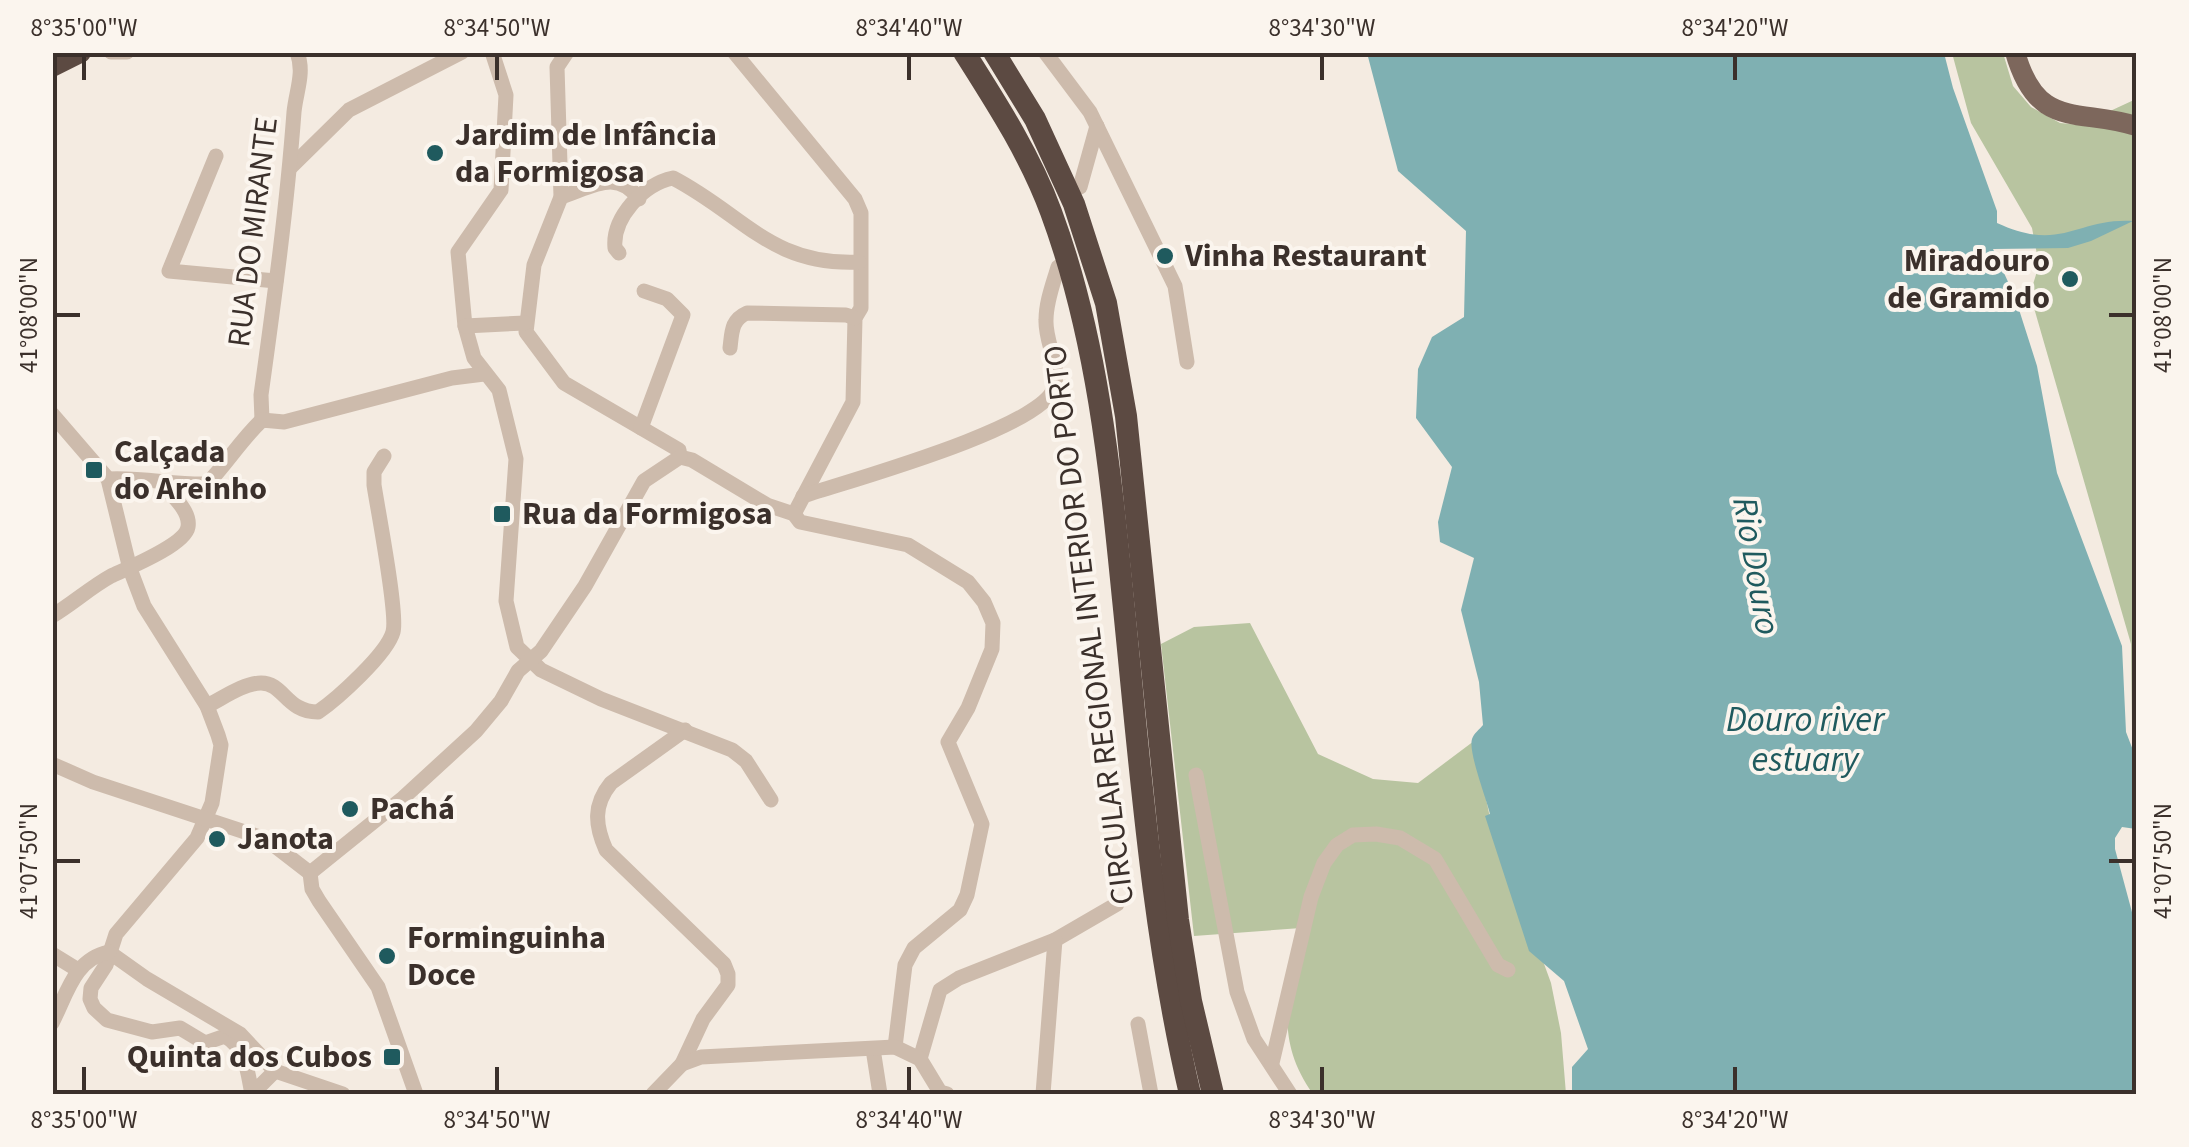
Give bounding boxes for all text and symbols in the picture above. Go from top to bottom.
text: 8°35'00"W [31,10,138,46]
text: 8°34'50"W [444,10,551,46]
text: 8°34'40"W [856,10,963,46]
text: 8°34'30"W [1269,10,1376,46]
text: 8°34'20"W [1682,10,1789,46]
place label: Jardim de Infância da Formigosa [455,112,717,195]
street label: RUA DO MIRANTE [216,114,290,350]
marker: Jardim de Infância da Formigosa [424,142,446,164]
place label: Vinha Restaurant [1184,233,1427,279]
place label: Miradouro de Gramido [1887,238,2050,321]
marker: Vinha Restaurant [1154,245,1176,267]
text: 41°08'00"N [11,257,47,373]
text: 41°08'00"N [2145,257,2181,373]
marker: Miradouro de Gramido [2059,268,2081,290]
street label: CIRCULAR REGIONAL INTERIOR DO PORTO [1032,343,1146,907]
place label: Calçada do Areinho [114,429,267,512]
marker: Calçada do Areinho [83,459,105,481]
place label: Rua da Formigosa [522,491,773,537]
water label: Rio Douro [1719,493,1793,639]
marker: Rua da Formigosa [491,503,513,525]
water label: Douro river estuary [1726,695,1886,785]
place label: Pachá [370,786,455,832]
marker: Pachá [339,798,361,820]
text: 41°07'50"N [11,803,47,919]
text: 41°07'50"N [2145,803,2181,919]
place label: Janota [237,816,334,862]
marker: Janota [206,828,228,850]
place label: Forminguinha Doce [407,915,606,998]
marker: Forminguinha Doce [376,945,398,967]
place label: Quinta dos Cubos [127,1034,372,1080]
marker: Quinta dos Cubos [381,1046,403,1068]
text: 8°35'00"W [31,1102,138,1138]
text: 8°34'50"W [444,1102,551,1138]
text: 8°34'40"W [856,1102,963,1138]
text: 8°34'30"W [1269,1102,1376,1138]
text: 8°34'20"W [1682,1102,1789,1138]

